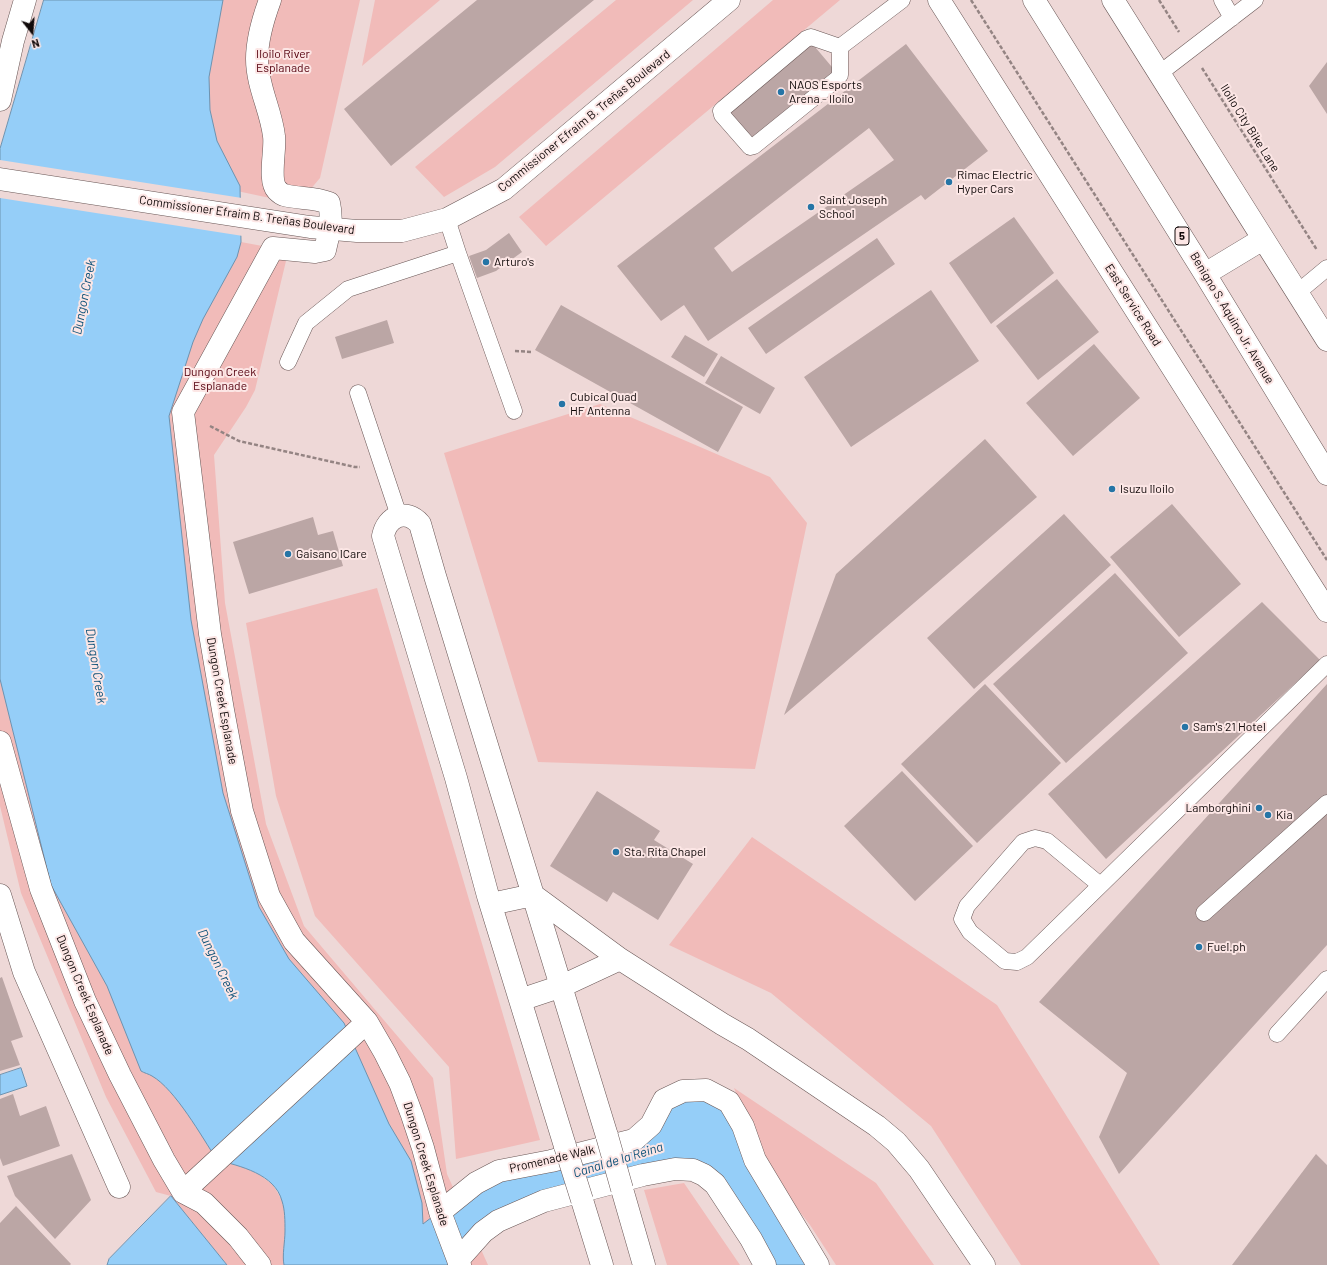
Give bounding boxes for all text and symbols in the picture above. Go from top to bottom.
north arrow [12,12,52,52]
text: N [30,37,41,51]
park label: Iloilo River Esplanade [256,47,310,75]
street label: Commissioner Efraim B. Treñas Boulevard [495,47,673,195]
place label: NAOS Esports Arena - Iloilo [789,78,862,106]
street label: Iloilo City Bike Lane [1217,81,1283,175]
marker: NAOS Esports Arena - Iloilo [776,87,786,97]
place label: Rimac Electric Hyper Cars [957,168,1033,196]
marker: Rimac Electric Hyper Cars [944,177,954,187]
street label: Commissioner Efraim B. Treñas Boulevard [138,193,356,237]
place label: Saint Joseph School [819,193,887,221]
marker: Saint Joseph School [806,202,816,212]
road number: 5 [1175,227,1189,245]
street label: Benigno S. Aquino Jr. Avenue [1187,250,1277,386]
place label: Arturo's [494,255,534,269]
marker: Arturo's [481,257,491,267]
water label: Dungon Creek [69,258,99,336]
street label: East Service Road [1102,261,1164,349]
park label: Dungon Creek Esplanade [184,365,256,393]
place label: Cubical Quad HF Antenna [570,390,637,418]
marker: Cubical Quad HF Antenna [557,399,567,409]
place label: Isuzu Iloilo [1120,482,1174,496]
marker: Isuzu Iloilo [1107,484,1117,494]
place label: Gaisano ICare [296,547,367,561]
marker: Gaisano ICare [283,549,293,559]
water label: Dungon Creek [82,627,110,705]
street label: Dungon Creek Esplanade [204,636,240,766]
place label: Sam's 21 Hotel [1193,720,1266,734]
marker: Sam's 21 Hotel [1180,722,1190,732]
place label: Lamborghini [1185,801,1251,815]
marker: Lamborghini [1254,803,1264,813]
place label: Kia [1276,808,1293,822]
marker: Kia [1263,810,1273,820]
place label: Sta. Rita Chapel [624,845,706,859]
marker: Sta. Rita Chapel [611,847,621,857]
water label: Dungon Creek [194,926,242,1002]
street label: Dungon Creek Esplanade [53,933,117,1057]
place label: Fuel.ph [1207,940,1246,954]
marker: Fuel.ph [1194,942,1204,952]
street label: Dungon Creek Esplanade [400,1100,452,1228]
water label: Canal de la Reina [571,1139,665,1181]
street label: Promenade Walk [508,1142,596,1176]

